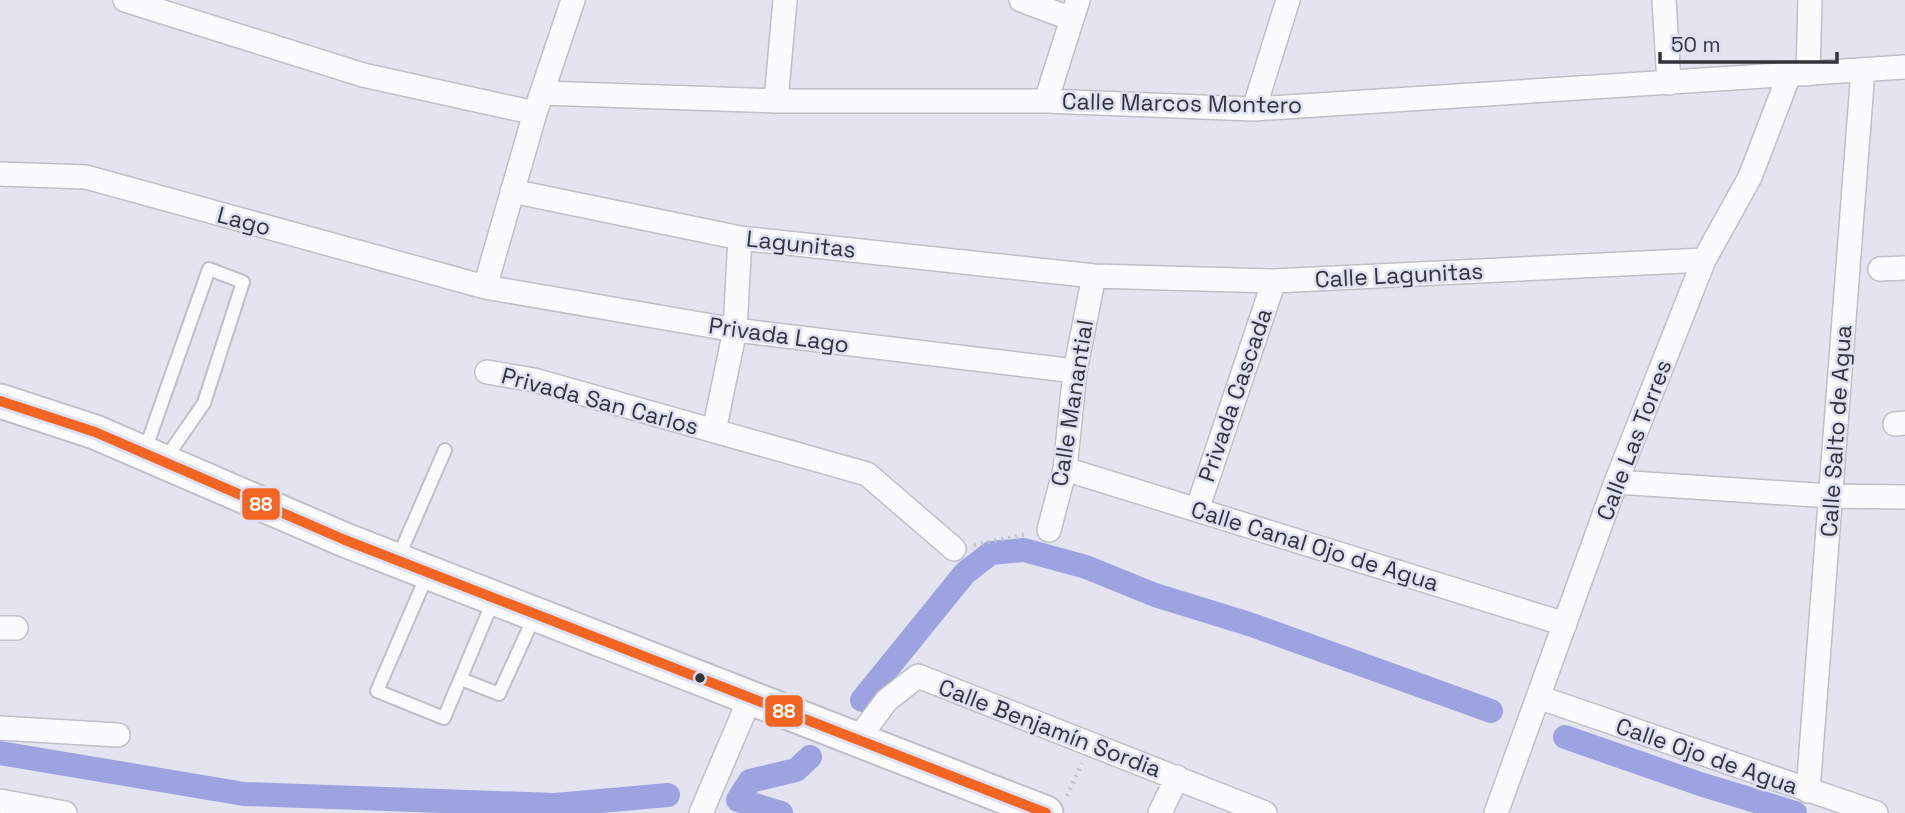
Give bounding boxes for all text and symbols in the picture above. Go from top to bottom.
scale bar [1660,21,1837,65]
text: 50 m [1671,31,1721,58]
street label: Calle Marcos Montero [1062,86,1302,120]
street label: Lago [214,199,274,243]
street label: Lagunitas [745,223,857,265]
street label: Calle Lagunitas [1314,256,1484,294]
street label: Privada Cascada [1191,304,1279,486]
street label: Privada Lago [707,310,851,360]
street label: Calle Manantial [1044,318,1100,488]
street label: Calle Salto de Agua [1814,324,1858,538]
street label: Calle Las Torres [1590,355,1678,525]
street label: Privada San Carlos [498,360,702,442]
line badge: 88 [241,487,281,521]
text: 88 [250,492,272,517]
street label: Calle Canal Ojo de Agua [1188,494,1442,598]
unlabelled marker [693,671,707,685]
street label: Calle Benjamín Sordia [934,672,1166,784]
line badge: 88 [764,694,804,728]
text: 88 [773,699,795,724]
street label: Calle Ojo de Agua [1612,711,1802,801]

